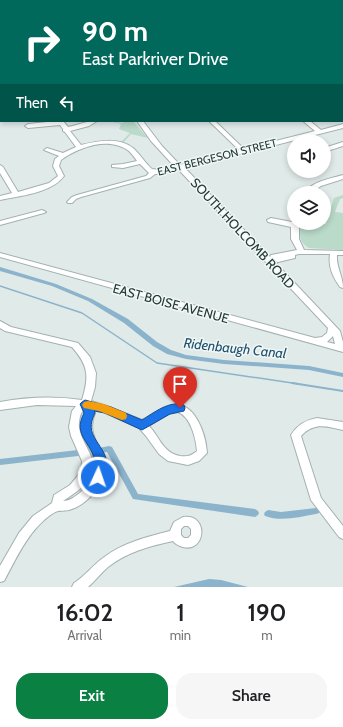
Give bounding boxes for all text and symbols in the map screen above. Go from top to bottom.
text: 90 m [82,14,148,48]
icon: right [16,16,68,68]
text: East Parkriver Drive [82,48,228,70]
icon: left [56,92,78,114]
text: Then [16,94,48,112]
map controls [287,134,331,230]
button: sound [287,134,331,178]
street label: EAST BERGESON STREET [156,135,278,179]
street label: SOUTH HOLCOMB ROAD [188,174,298,292]
button: layers [287,186,331,230]
street label: EAST BOISE AVENUE [111,280,231,326]
water label: Ridenbaugh Canal [183,334,288,362]
pin [163,367,197,408]
icon: arrive [169,373,191,395]
position arrow [77,456,119,498]
text: 16:02 [56,598,113,627]
text: 1 [176,598,185,627]
text: 190 [248,598,287,627]
text: Arrival [68,627,102,643]
text: min [170,627,191,643]
text: m [261,627,273,643]
button: Exit [16,673,168,719]
button: Share [176,673,327,719]

